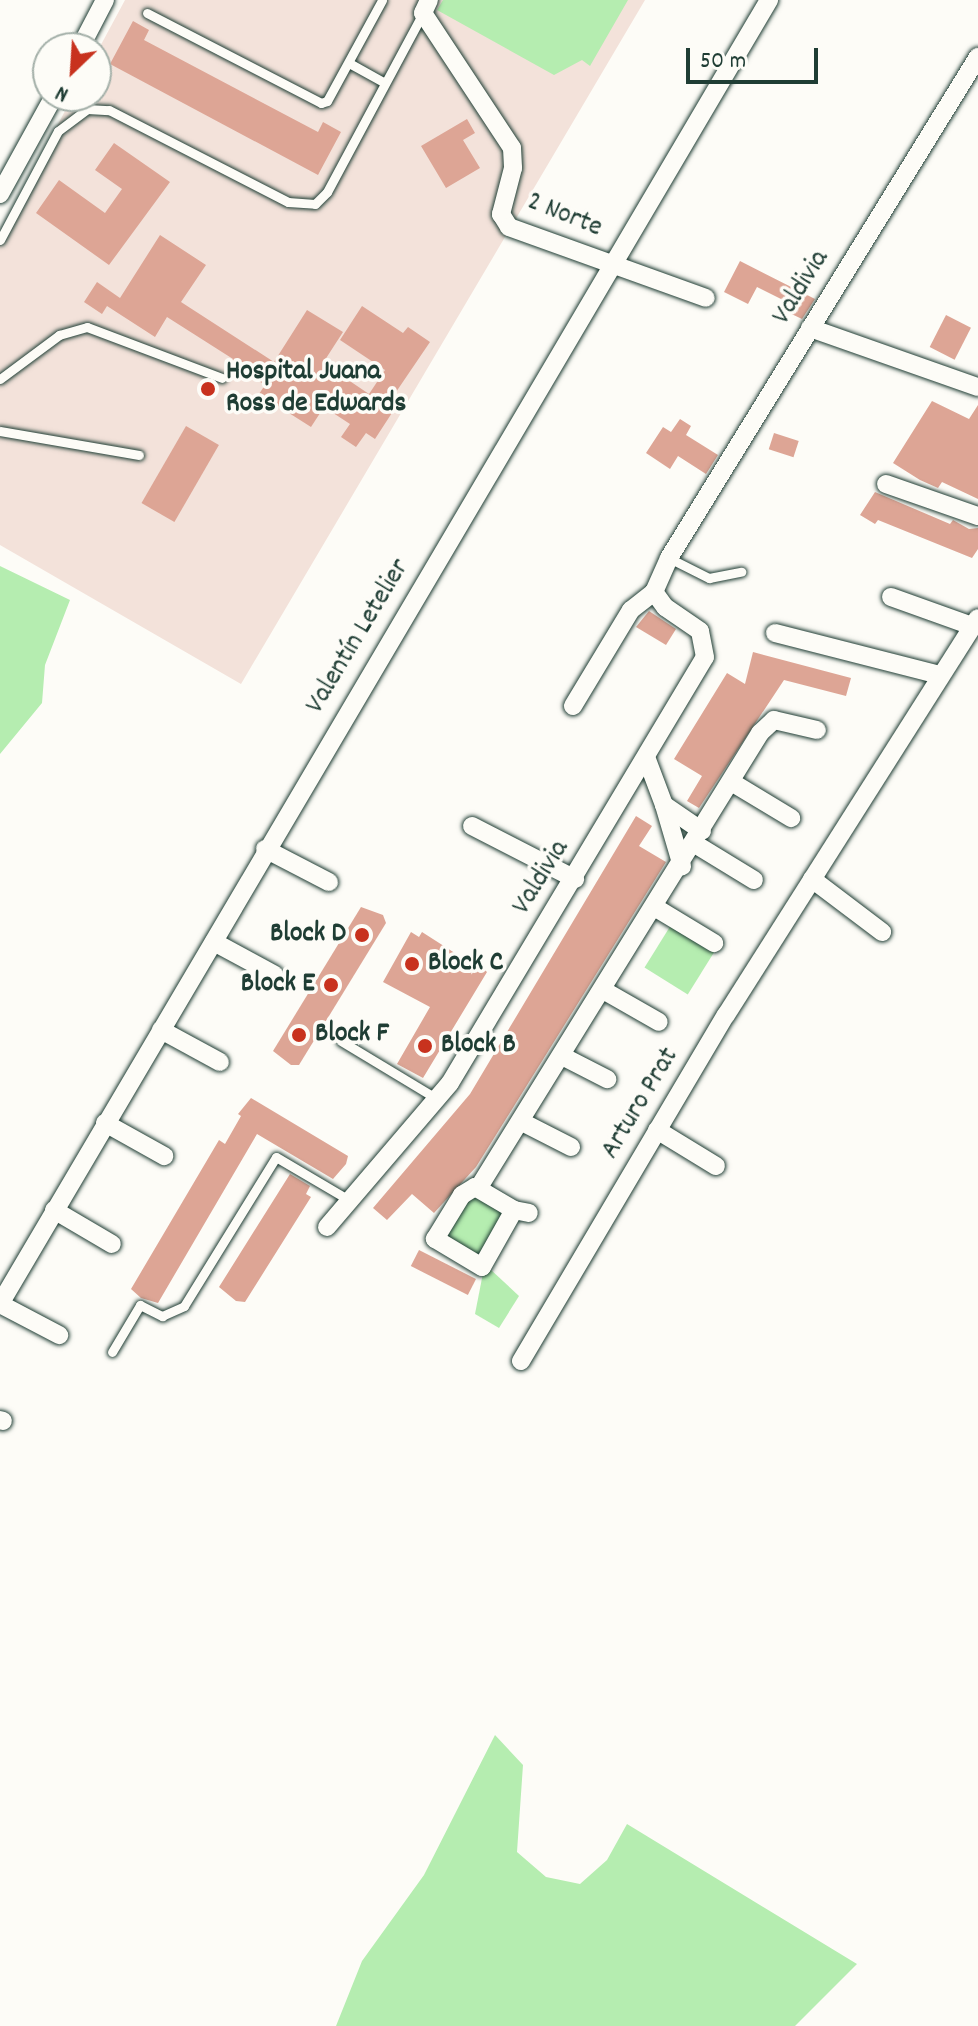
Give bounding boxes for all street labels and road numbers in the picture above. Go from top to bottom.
street label: 2 Norte [522,186,606,246]
street label: Valdivia [766,245,838,331]
street label: Valentín Letelier [300,554,418,720]
street label: Valdivia [506,835,578,921]
street label: Arturo Prat [595,1042,687,1166]

